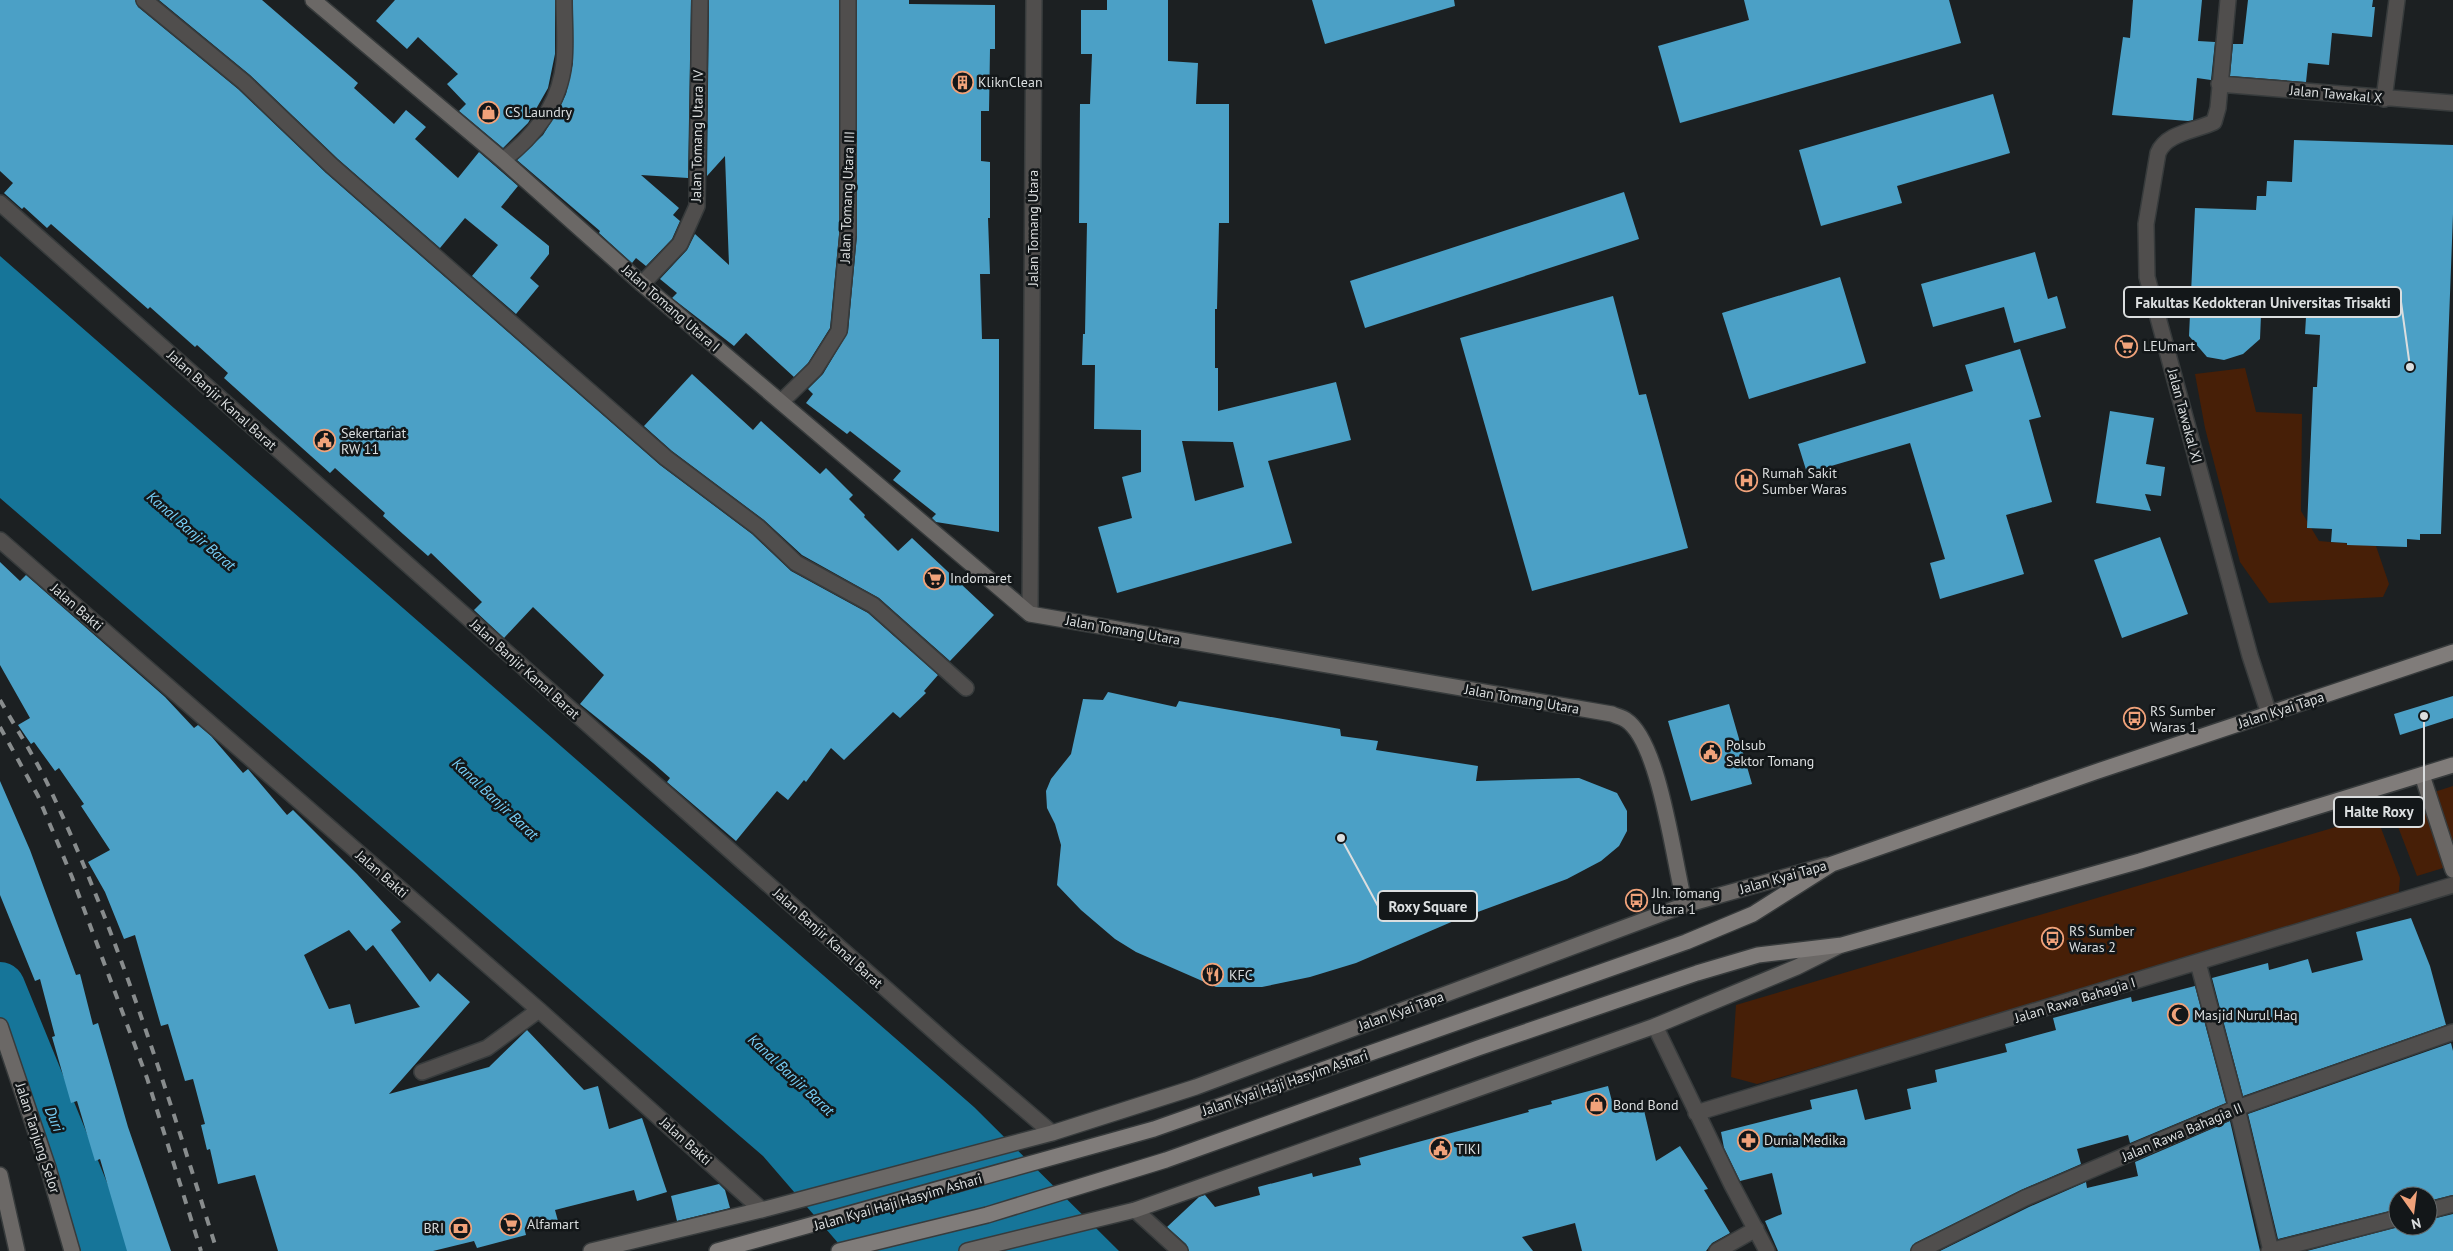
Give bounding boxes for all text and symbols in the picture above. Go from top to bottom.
street label: Jalan Tomang Utara IV [687,70,707,203]
building icon: KliknClean [950,70,974,94]
place label: KliknClean [978,73,1043,91]
street label: Jalan Tawakal X [2288,81,2384,107]
shop icon: CS Laundry [477,100,501,124]
place label: CS Laundry [505,103,573,121]
street label: Jalan Tomang Utara III [836,131,858,264]
street label: Jalan Tomang Utara [1024,170,1042,287]
street label: Jalan Tomang Utara I [618,260,724,355]
callout: Fakultas Kedokteran Universitas Trisakti [2124,287,2401,317]
text: Fakultas Kedokteran Universitas Trisakti [2135,293,2391,312]
supermarket icon: LEUmart [2115,334,2139,358]
place label: LEUmart [2143,337,2195,355]
street label: Jalan Banjir Kanal Barat [163,345,281,454]
street label: Jalan Tawakal XI [2163,366,2206,465]
place label: Sekertariat RW 11 [341,424,407,458]
public building icon: Sekertariat RW 11 [313,429,337,453]
place label: Rumah Sakit Sumber Waras [1762,464,1847,498]
hospital icon: Rumah Sakit Sumber Waras [1734,469,1758,493]
water label: Kanal Banjir Barat [143,487,241,575]
supermarket icon: Indomaret [922,566,946,590]
place label: Indomaret [950,569,1012,587]
street label: Jalan Bakti [46,579,107,635]
street label: Jalan Tomang Utara [1063,611,1182,649]
street label: Jalan Banjir Kanal Barat [466,614,584,723]
street label: Jalan Tomang Utara [1462,680,1581,718]
street label: Jalan Kyai Tapa [2235,688,2326,733]
place label: RS Sumber Waras 1 [2150,702,2216,736]
bus stop icon: RS Sumber Waras 1 [2122,707,2146,731]
place label: Polsub Sektor Tomang [1726,736,1814,770]
public building icon: Polsub Sektor Tomang [1698,741,1722,765]
water label: Kanal Banjir Barat [448,754,543,844]
callout: Halte Roxy [2334,797,2424,827]
text: Halte Roxy [2344,802,2415,821]
street label: Jalan Bakti [351,846,412,902]
street label: Jalan Kyai Tapa [1737,856,1829,898]
street label: Jalan Banjir Kanal Barat [769,883,887,992]
place label: Jln. Tomang Utara 1 [1651,884,1720,918]
bus stop icon: Jln. Tomang Utara 1 [1624,889,1648,913]
callout: Roxy Square [1378,891,1477,921]
text: Roxy Square [1389,897,1468,916]
place label: RS Sumber Waras 2 [2069,922,2135,956]
bus stop icon: RS Sumber Waras 2 [2041,927,2065,951]
restaurant icon: KFC [1201,963,1225,987]
place label: KFC [1229,966,1253,984]
street label: Jalan Rawa Bahagia I [2011,973,2138,1027]
street label: Jalan Kyai Tapa [1355,987,1446,1035]
mosque icon: Masjid Nurul Haq [2166,1003,2190,1027]
place label: Masjid Nurul Haq [2194,1006,2298,1024]
water label: Kanal Banjir Barat [744,1030,839,1120]
street label: Jalan Kyai Haji Hasyim Ashari [1199,1046,1370,1120]
street label: Jalan Tanjung Selor [11,1080,64,1196]
shop icon: Bond Bond [1585,1093,1609,1117]
place label: Bond Bond [1613,1096,1678,1114]
street label: Jalan Rawa Bahagia II [2118,1098,2245,1166]
water label: Duri [41,1103,69,1135]
street label: Jalan Bakti [656,1112,716,1169]
pharmacy icon: Dunia Medika [1736,1128,1760,1152]
place label: Dunia Medika [1764,1131,1846,1149]
public building icon: TIKI [1428,1137,1452,1161]
place label: TIKI [1456,1140,1480,1158]
street label: Jalan Kyai Haji Hasyim Ashari [811,1169,984,1235]
north arrow [2388,1186,2438,1236]
supermarket icon: Alfamart [499,1212,523,1236]
text: N [2410,1214,2423,1233]
place label: Alfamart [527,1215,579,1233]
bank icon: BRI [448,1216,472,1240]
place label: BRI [423,1219,444,1237]

